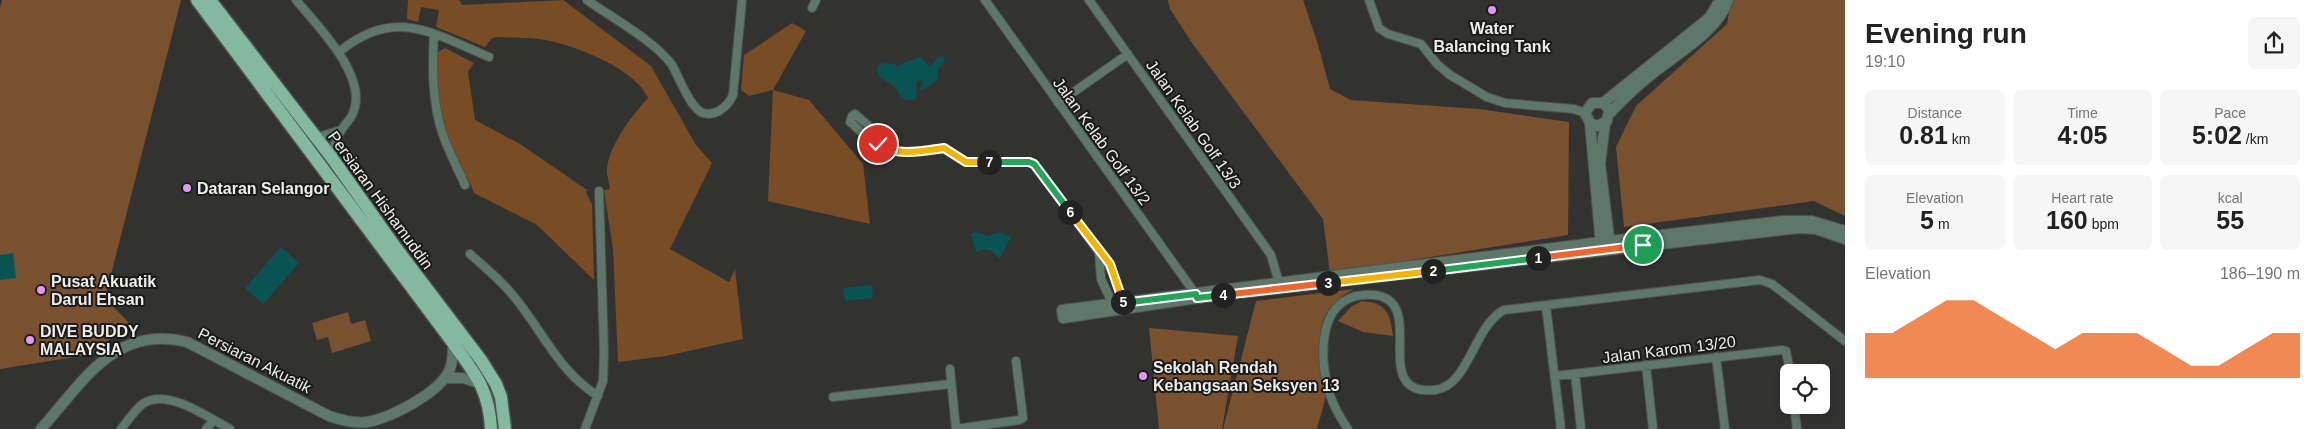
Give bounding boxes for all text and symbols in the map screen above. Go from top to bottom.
marker: Water Balancing Tank [1486,4,1498,16]
button: share [2248,17,2300,69]
text: Evening run [1865,18,2027,49]
place label: Water Balancing Tank [1433,20,1551,55]
text: 19:10 [1865,53,1905,70]
street label: Jalan Kelab Golf 13/3 [1143,57,1244,192]
street label: Jalan Kelab Golf 13/2 [1050,74,1153,208]
text: Distance [1908,105,1962,121]
text: Time [2067,105,2098,121]
text: Pace [2214,105,2246,121]
text: 0.81 [1899,121,1948,149]
text: 4:05 [2057,121,2108,149]
text: 5:02 [2192,121,2242,149]
pin [857,123,899,165]
street label: Persiaran Hishamuddin [325,128,436,273]
icon: check [864,130,892,158]
text: km [1948,131,1970,147]
text: /km [2242,131,2268,147]
pin: 7 [976,150,1002,174]
text: 7 [986,154,993,170]
place label: Dataran Selangor [197,180,329,197]
marker: Dataran Selangor [181,182,193,194]
text: Elevation [1906,190,1964,206]
text: Heart rate [2051,190,2114,206]
text: kcal [2218,190,2243,206]
pin: 6 [1058,200,1082,224]
text: 6 [1067,204,1074,220]
text: 5 [1920,206,1934,234]
text: 160 [2046,206,2088,234]
text: 55 [2216,206,2244,234]
text: m [1934,216,1950,232]
text: bpm [2088,216,2119,232]
pin [1622,224,1664,266]
icon: arrive [1629,231,1657,259]
pin: 1 [1526,246,1550,270]
text: 1 [1535,250,1542,266]
pin: 2 [1420,258,1446,284]
text: 2 [1430,263,1437,279]
text: Elevation [1865,265,1931,282]
text: 186–190 m [2220,265,2300,282]
pin: 3 [1316,270,1340,296]
place label: Pusat Akuatik Darul Ehsan [51,273,156,308]
text: 3 [1325,275,1332,291]
pin: 4 [1210,282,1236,308]
marker: Pusat Akuatik Darul Ehsan [35,284,47,296]
text: 4 [1220,287,1227,303]
pin: 5 [1110,290,1136,314]
text: 5 [1120,294,1127,310]
place label: DIVE BUDDY MALAYSIA [40,323,139,358]
street label: Persiaran Akuatik [195,325,315,397]
street label: Jalan Karom 13/20 [1601,333,1737,366]
marker: DIVE BUDDY MALAYSIA [24,334,36,346]
place label: Sekolah Rendah Kebangsaan Seksyen 13 [1153,359,1340,394]
map controls [1780,364,1830,414]
button: locate [1780,364,1830,414]
marker: Sekolah Rendah Kebangsaan Seksyen 13 [1137,370,1149,382]

